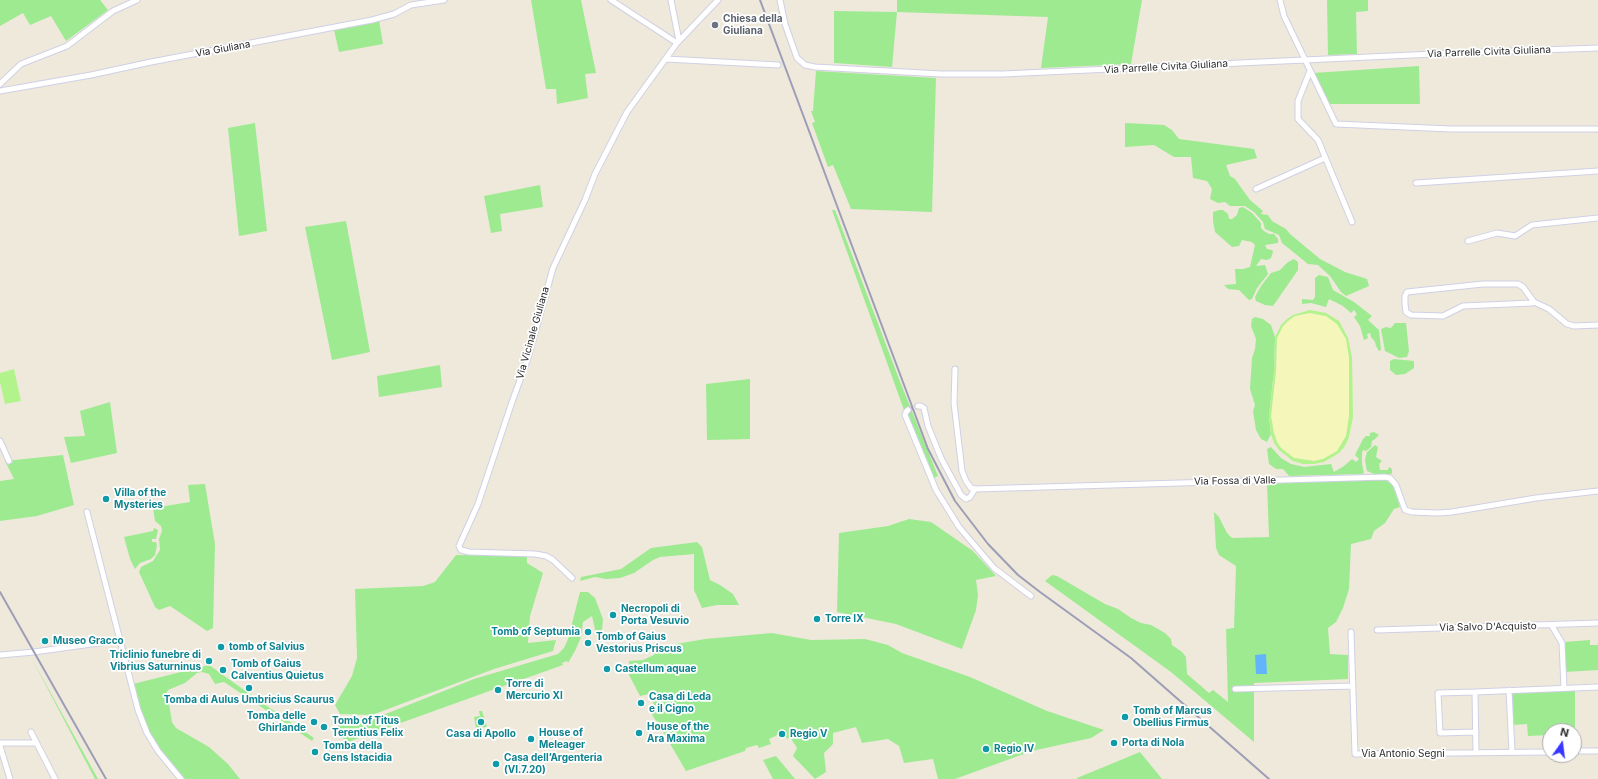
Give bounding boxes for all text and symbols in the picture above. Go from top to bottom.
place label: Chiesa della Giuliana [723,13,783,36]
marker: Chiesa della Giuliana [710,20,720,30]
street label: Via Giuliana [195,38,251,60]
street label: Via Parrelle Civita Giuliana [1427,44,1551,60]
street label: Via Parrelle Civita Giuliana [1104,58,1228,76]
street label: Via Vicinale Giuliana [514,285,552,381]
street label: Via Fossa di Valle [1194,474,1276,488]
place label: Villa of the Mysteries [114,487,166,510]
marker: Villa of the Mysteries [101,494,111,504]
place label: Necropoli di Porta Vesuvio [621,603,689,626]
marker: Necropoli di Porta Vesuvio [608,610,618,620]
place label: Torre IX [825,613,864,625]
marker: Torre IX [812,614,822,624]
street label: Via Salvo D'Acquisto [1439,620,1537,634]
place label: Tomb of Septumia [491,626,580,638]
marker: Tomb of Septumia [583,627,593,637]
place label: Tomb of Gaius Vestorius Priscus [596,631,682,654]
place label: Museo Gracco [53,635,124,647]
marker: Museo Gracco [40,636,50,646]
marker: Tomb of Gaius Vestorius Priscus [583,638,593,648]
place label: tomb of Salvius [229,641,305,653]
marker: tomb of Salvius [216,642,226,652]
place label: Triclinio funebre di Vibrius Saturninus [109,649,201,672]
marker: Triclinio funebre di Vibrius Saturninus [204,656,214,666]
place label: Tomb of Gaius Calventius Quietus [231,658,324,682]
place label: Castellum aquae [615,663,697,675]
marker: Castellum aquae [602,664,612,674]
marker: Tomb of Gaius Calventius Quietus [218,665,228,675]
place label: Torre di Mercurio XI [506,678,563,702]
marker: Tomba di Aulus Umbricius Scaurus [244,683,254,693]
marker: Torre di Mercurio XI [493,685,503,695]
place label: Casa di Leda e il Cigno [649,691,711,714]
place label: Tomba di Aulus Umbricius Scaurus [164,694,334,706]
marker: Casa di Leda e il Cigno [636,698,646,708]
place label: Tomb of Marcus Obellius Firmus [1133,705,1212,728]
place label: Tomba delle Ghirlande [247,710,306,734]
marker: Tomb of Marcus Obellius Firmus [1120,712,1130,722]
place label: Tomb of Titus Terentius Felix [332,715,403,738]
marker: Tomba delle Ghirlande [309,717,319,727]
marker: Casa di Apollo [476,717,486,727]
place label: House of the Ara Maxima [647,721,709,744]
marker: Tomb of Titus Terentius Felix [319,722,329,732]
north arrow [1542,723,1582,763]
text: N [1559,725,1570,740]
place label: House of Meleager [539,727,585,750]
place label: Casa di Apollo [446,728,516,740]
marker: House of the Ara Maxima [634,728,644,738]
place label: Regio V [790,728,827,740]
marker: Regio V [777,729,787,739]
marker: House of Meleager [526,734,536,744]
place label: Porta di Nola [1122,737,1184,749]
marker: Porta di Nola [1109,738,1119,748]
place label: Tomba della Gens Istacidia [323,740,392,764]
place label: Regio IV [994,743,1034,755]
marker: Regio IV [981,744,991,754]
marker: Tomba della Gens Istacidia [310,747,320,757]
street label: Via Antonio Segni [1361,748,1445,760]
place label: Casa dell’Argenteria (VI.7.20) [504,752,602,776]
marker: Casa dell’Argenteria (VI.7.20) [491,759,501,769]

